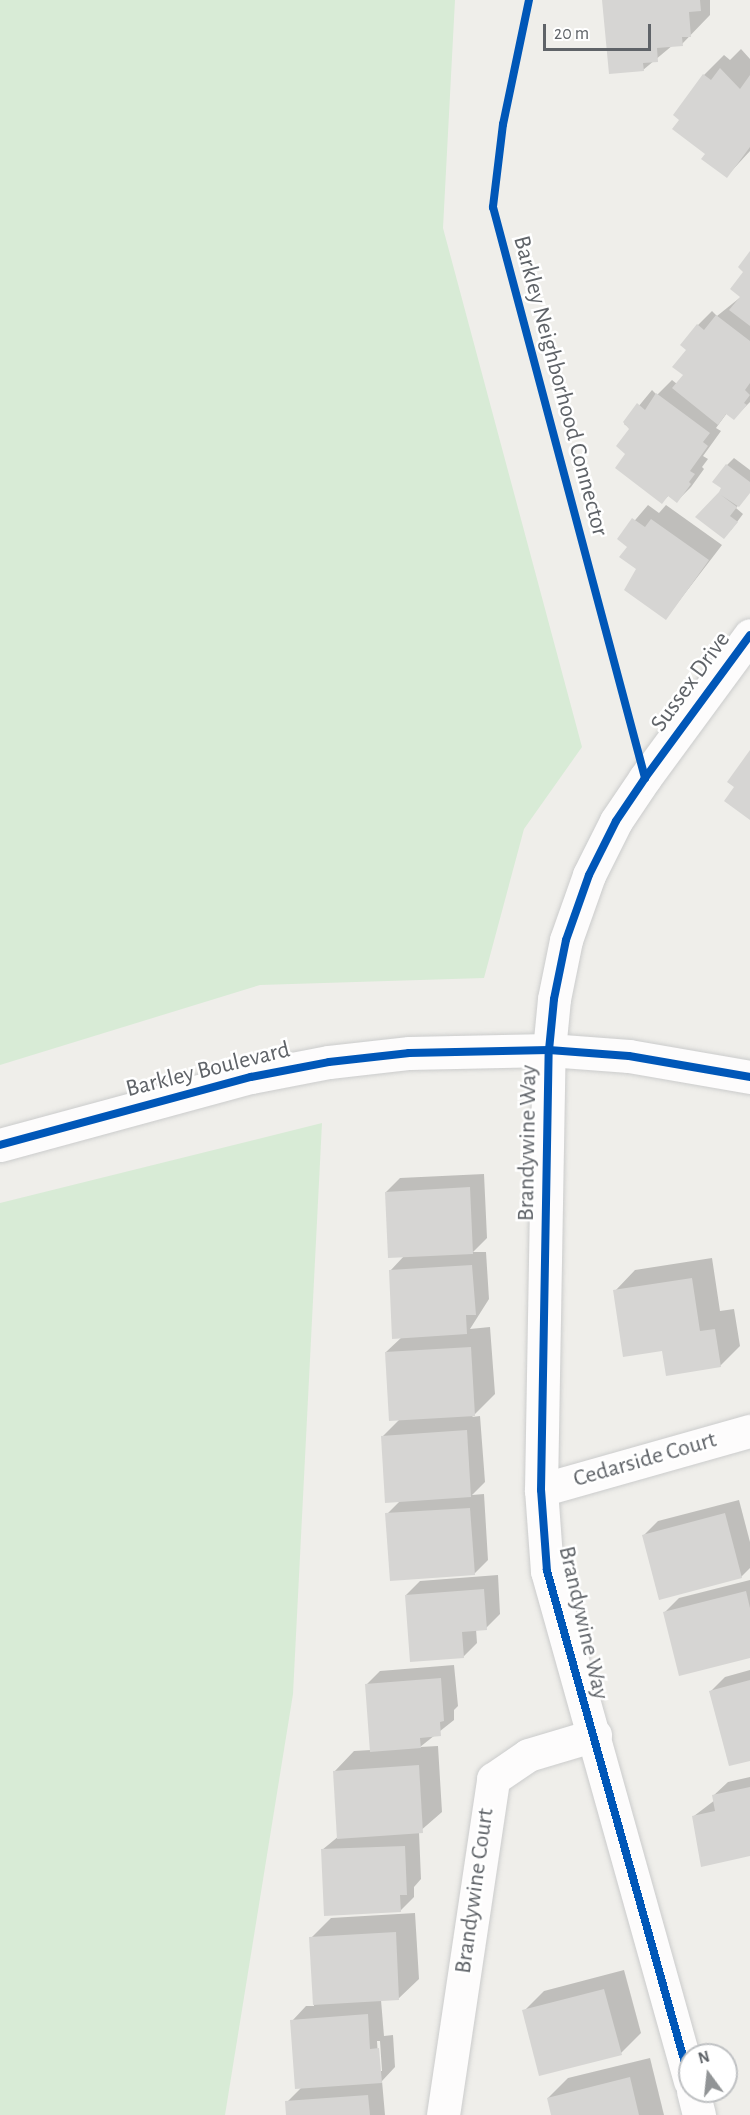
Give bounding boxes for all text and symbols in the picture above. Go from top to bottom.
scale bar [546,12,654,50]
text: 20 m [554,25,589,43]
street label: Barkley Neighborhood Connector [506,233,614,539]
street label: Sussex Drive [645,626,737,738]
street label: Barkley Boulevard [123,1036,293,1104]
street label: Brandywine Way [512,1064,544,1222]
street label: Cedarside Court [570,1426,720,1494]
street label: Brandywine Way [551,1543,615,1703]
street label: Brandywine Court [449,1806,501,1976]
north arrow [678,2043,738,2103]
text: N [696,2048,711,2067]

